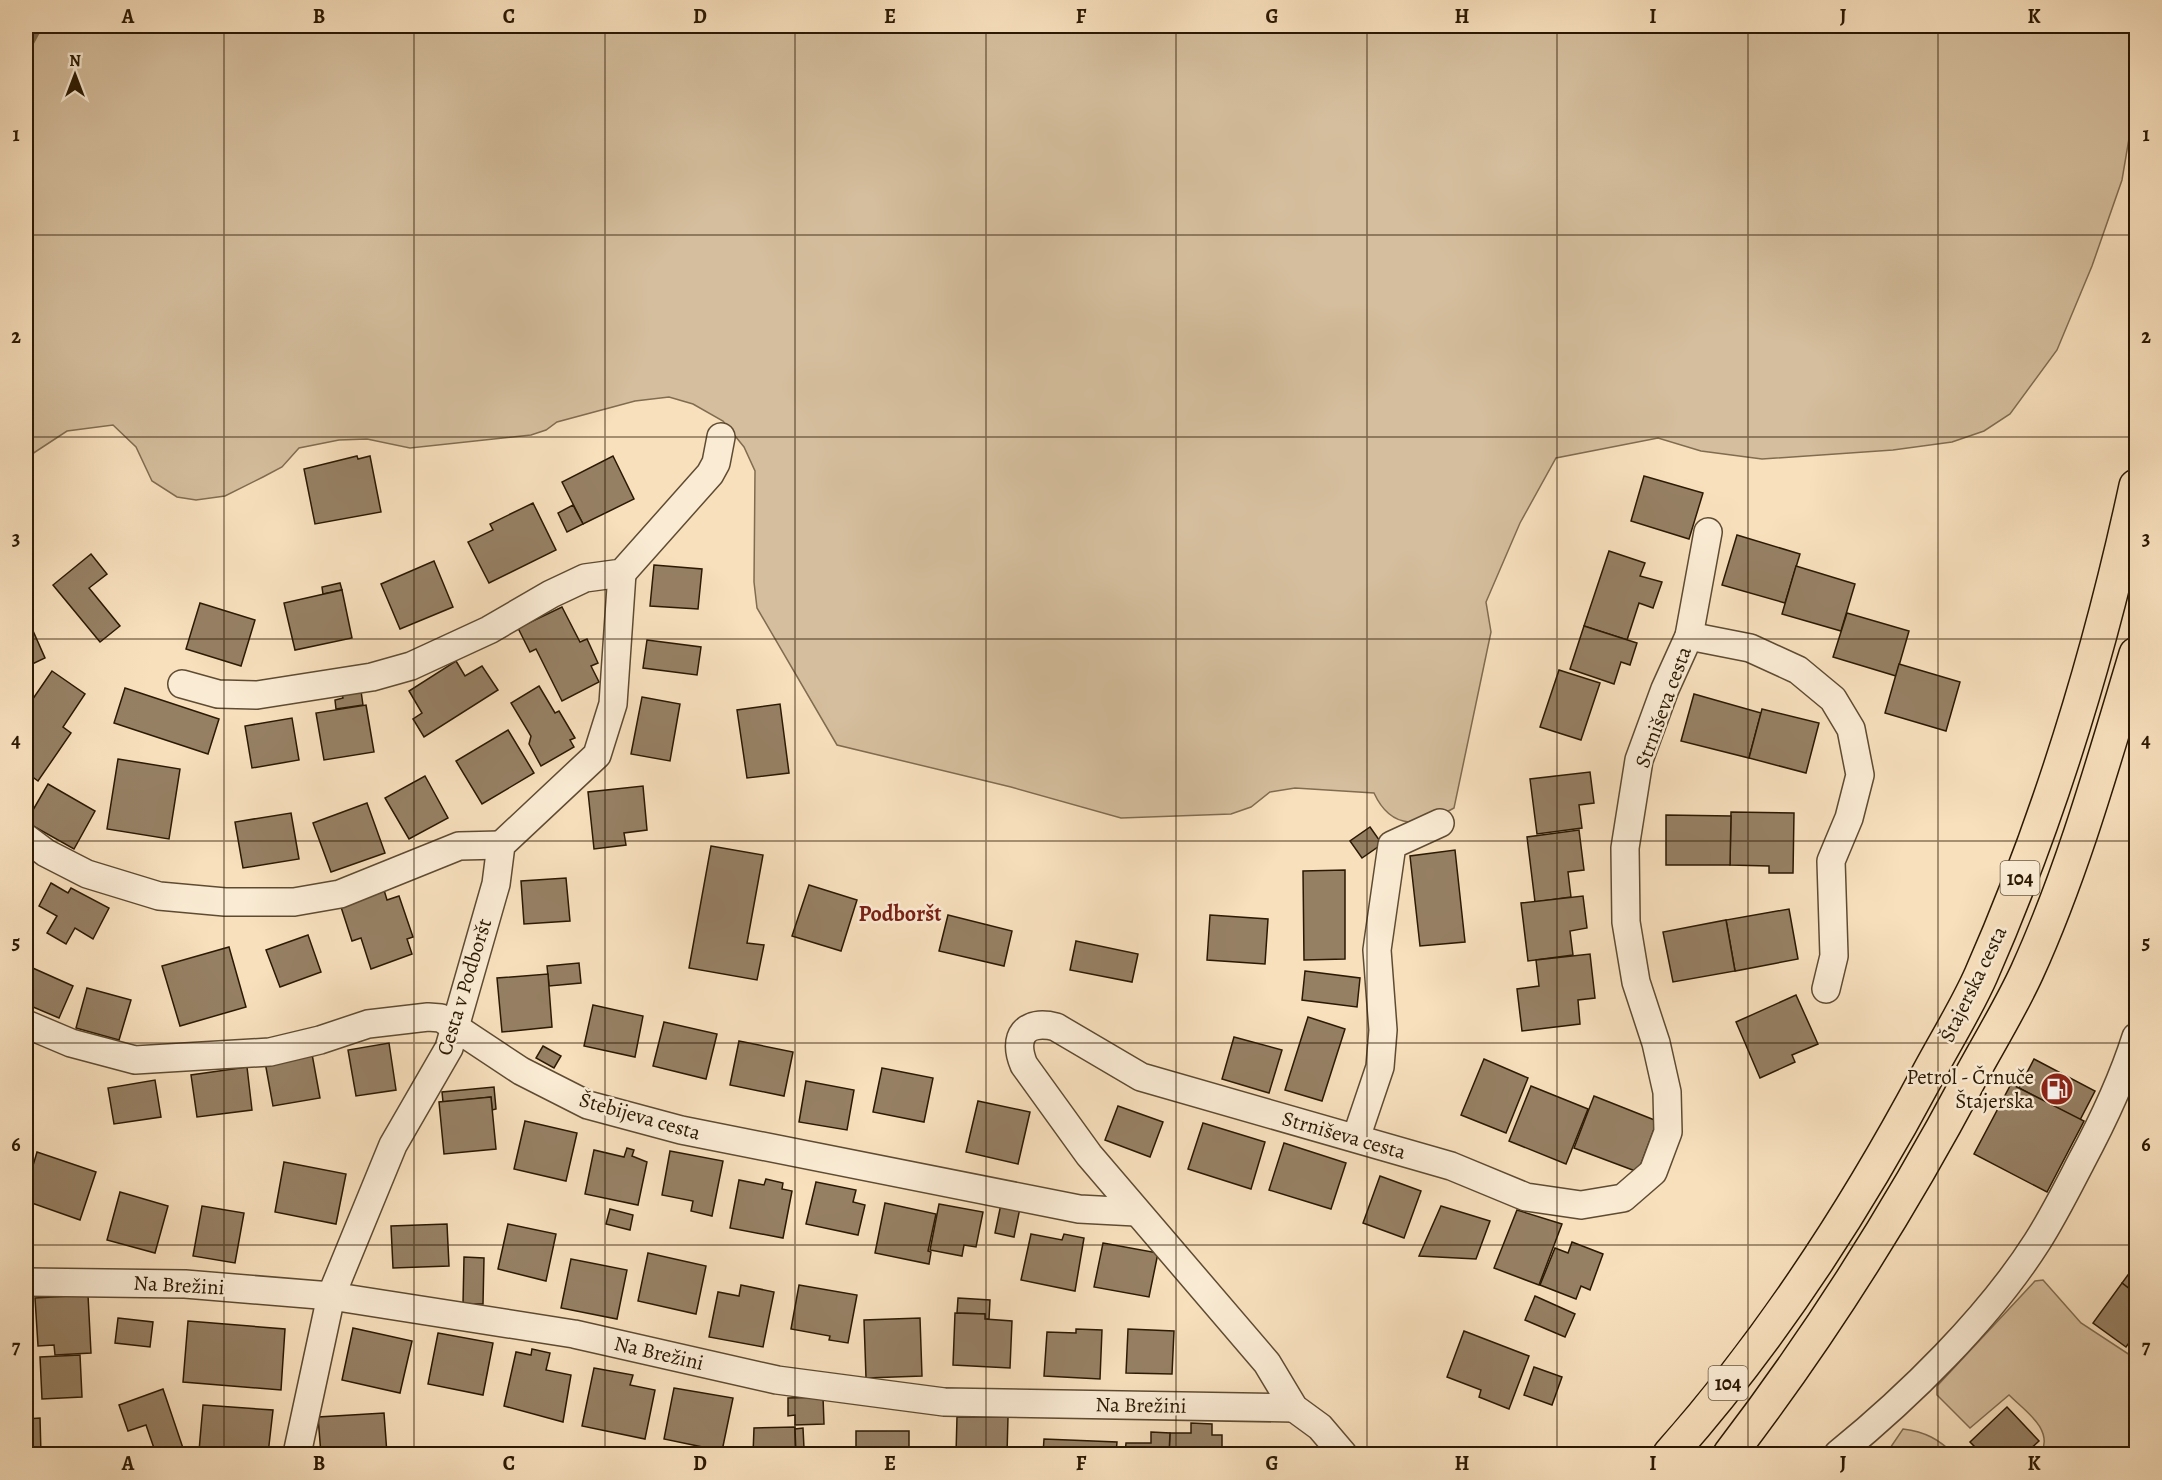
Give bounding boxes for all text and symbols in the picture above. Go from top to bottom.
text: A [121,3,135,30]
text: B [313,3,325,30]
text: C [503,3,515,30]
text: D [693,3,707,30]
text: E [884,3,896,30]
text: F [1076,3,1087,30]
text: G [1265,3,1279,30]
text: H [1455,3,1470,30]
text: I [1649,3,1657,30]
text: J [1840,3,1847,30]
text: K [2027,3,2041,30]
north arrow [45,45,105,105]
text: N [69,50,81,72]
text: 1 [12,121,20,148]
text: 1 [2142,121,2150,148]
text: 2 [11,323,21,350]
text: 2 [2141,323,2151,350]
text: 3 [12,525,20,552]
text: 3 [2142,525,2150,552]
street label: Strniševa cesta [1628,642,1698,772]
text: 4 [11,727,21,754]
text: 4 [2141,727,2151,754]
road number: 104 [2000,861,2040,895]
district label: Podboršt [858,899,942,929]
street label: Cesta v Podboršt [430,915,498,1059]
street label: Štajerska cesta [1933,921,2013,1047]
text: 5 [12,929,20,956]
text: 5 [2142,929,2150,956]
place label: Petrol - Črnuče Štajerska [1907,1063,2034,1115]
fuel station icon: Petrol - Črnuče Štajerska [2039,1071,2075,1107]
street label: Štebijeva cesta [576,1085,704,1147]
street label: Strniševa cesta [1279,1104,1409,1166]
text: 6 [11,1131,21,1158]
text: 6 [2141,1131,2151,1158]
street label: Na Brežini [133,1269,225,1301]
street label: Na Brežini [611,1329,707,1377]
text: 7 [12,1333,21,1360]
text: 7 [2142,1333,2151,1360]
road number: 104 [1708,1366,1748,1400]
street label: Na Brežini [1095,1390,1187,1420]
text: A [121,1450,135,1477]
text: B [313,1450,325,1477]
text: C [503,1450,515,1477]
text: D [693,1450,707,1477]
text: E [884,1450,896,1477]
text: F [1076,1450,1087,1477]
text: G [1265,1450,1279,1477]
text: H [1455,1450,1470,1477]
text: I [1649,1450,1657,1477]
text: J [1840,1450,1847,1477]
text: K [2027,1450,2041,1477]

